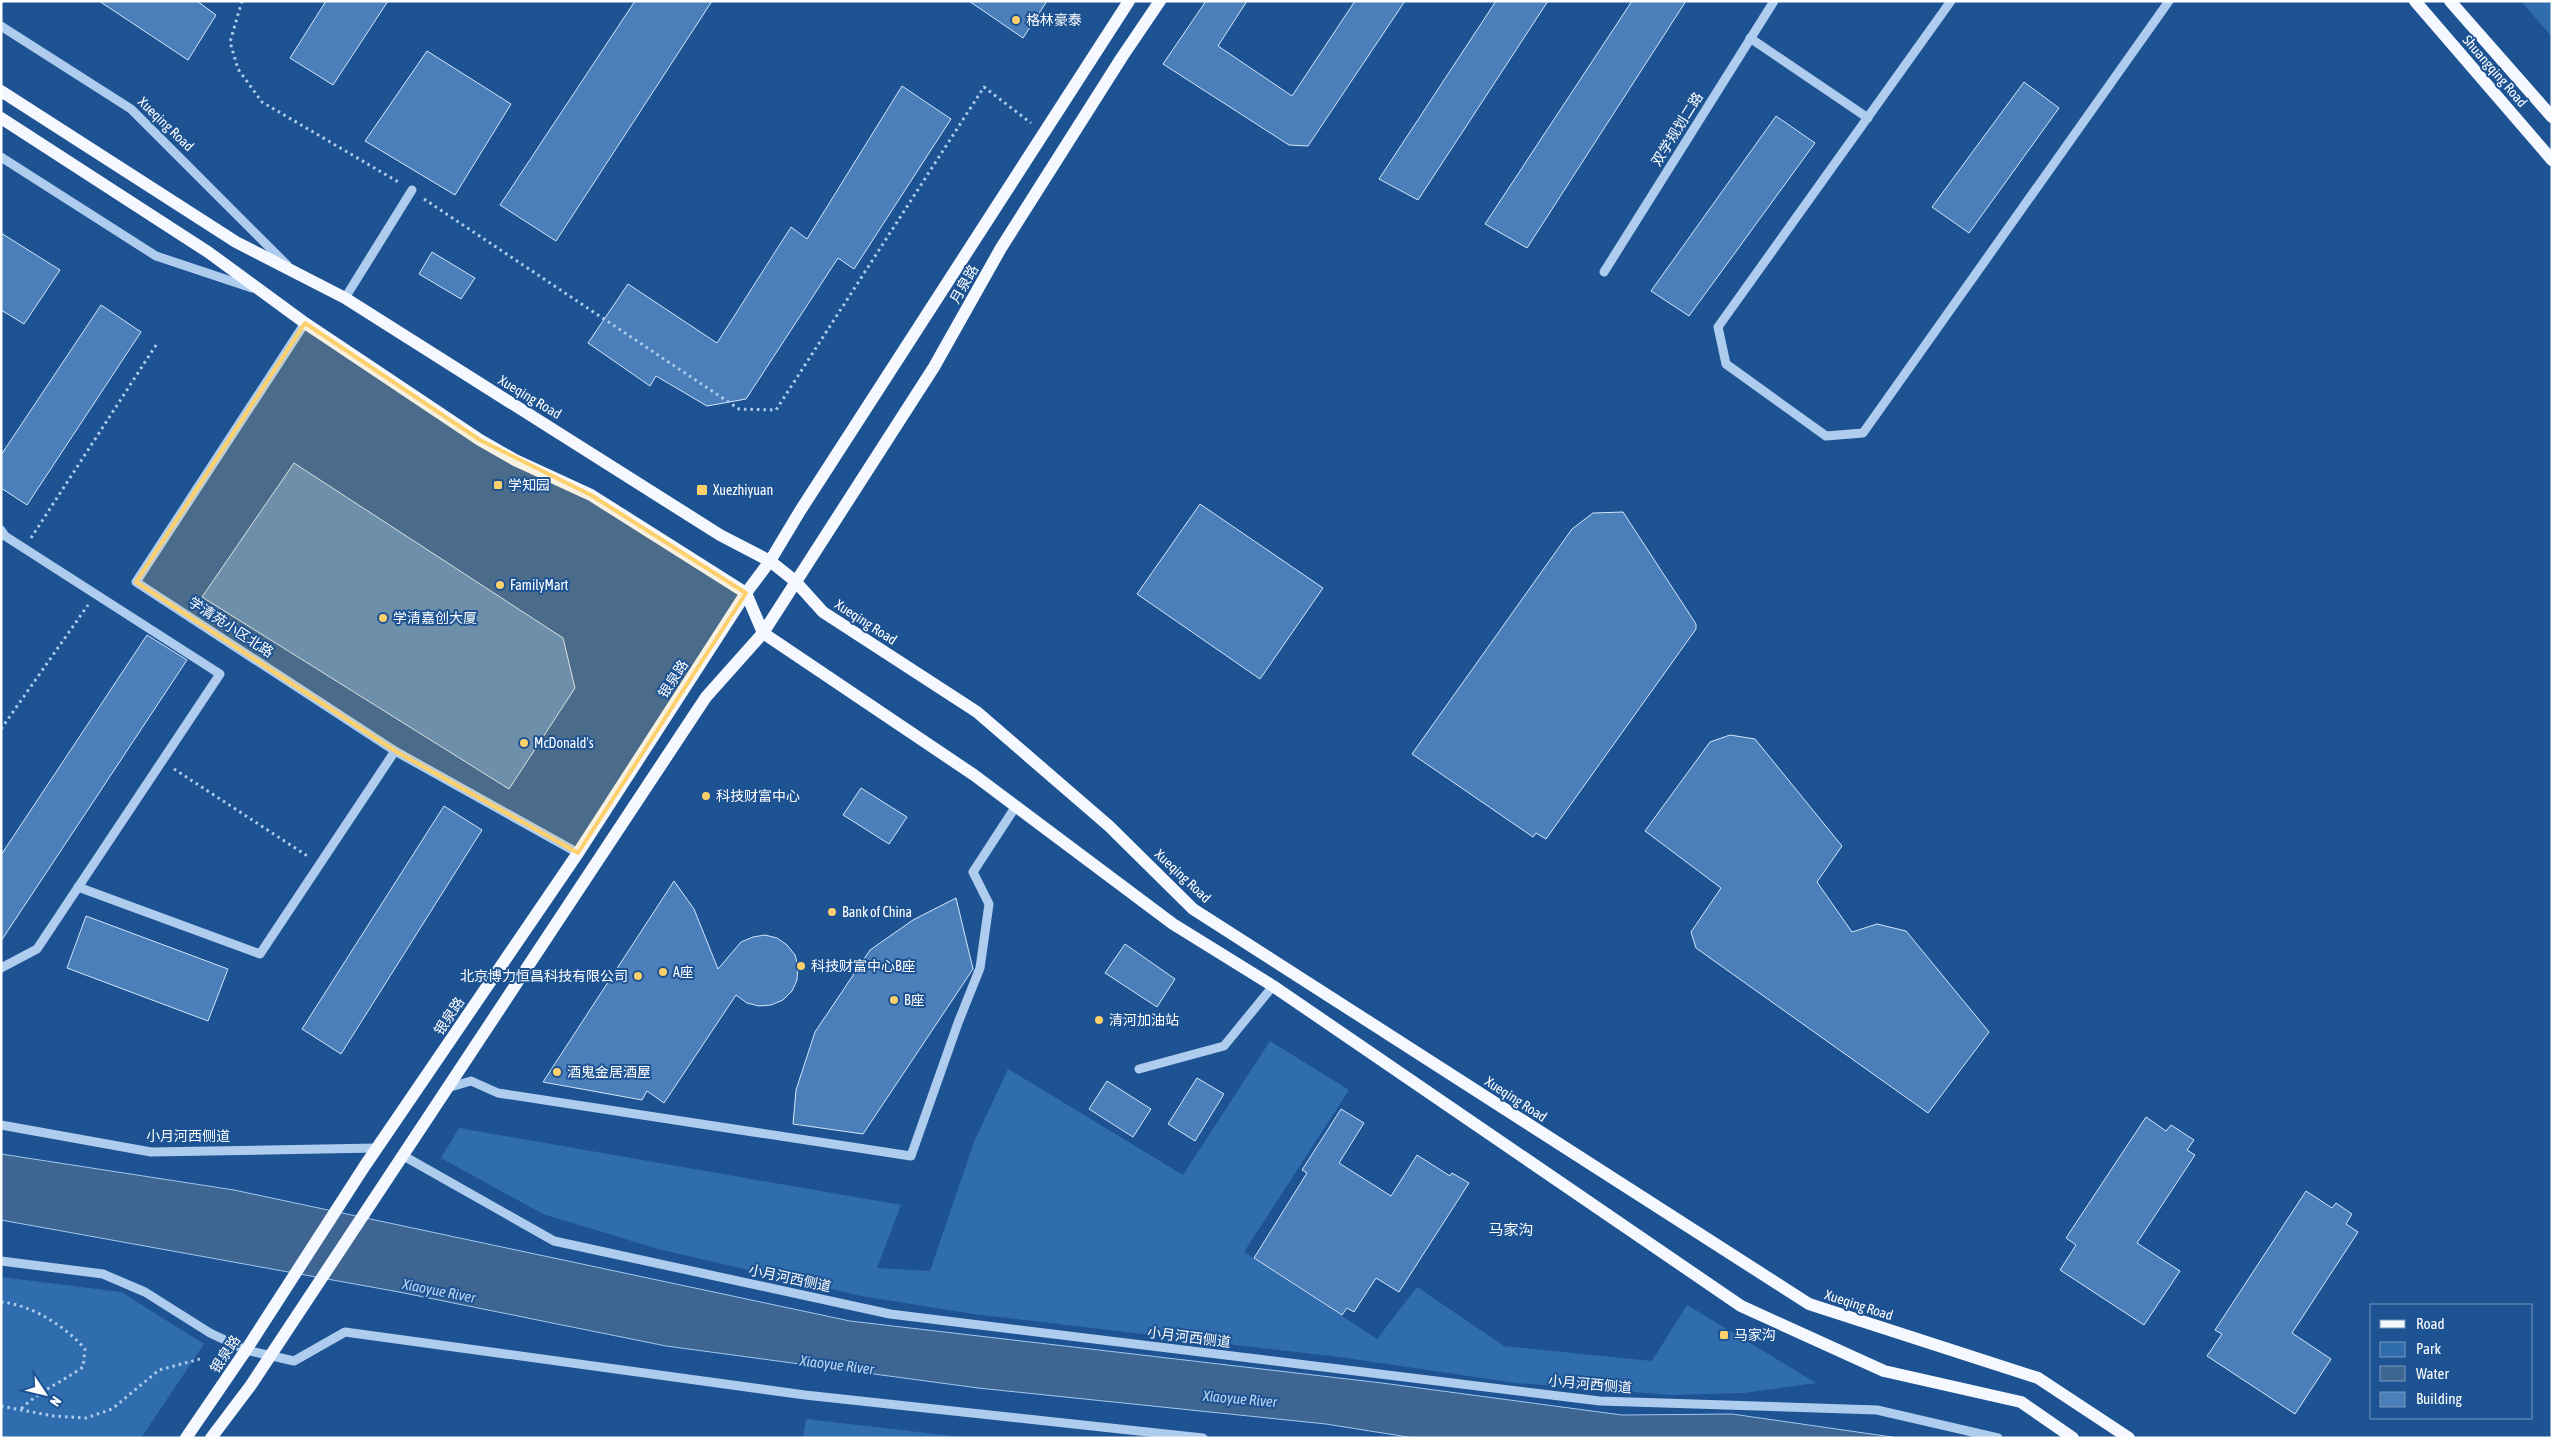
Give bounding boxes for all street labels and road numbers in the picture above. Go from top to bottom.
street label: Shuangqing Road [2460,32,2530,110]
street label: 双学规划二路 [1648,89,1706,169]
street label: Xueqing Road [135,94,197,154]
street label: 月泉路 [947,262,981,306]
street label: Xueqing Road [496,372,564,422]
street label: 学清苑小区北路 [186,594,276,660]
street label: Xueqing Road [832,596,900,648]
street label: 银泉路 [655,657,691,701]
street label: Xueqing Road [1152,846,1214,906]
street label: 银泉路 [431,994,467,1038]
street label: Xueqing Road [1482,1073,1550,1125]
street label: 小月河西侧道 [146,1128,230,1144]
street label: 小月河西侧道 [747,1261,833,1295]
street label: Xueqing Road [1823,1286,1895,1324]
street label: 小月河西侧道 [1146,1324,1232,1350]
street label: 银泉路 [207,1332,243,1376]
street label: 小月河西侧道 [1547,1372,1633,1396]

